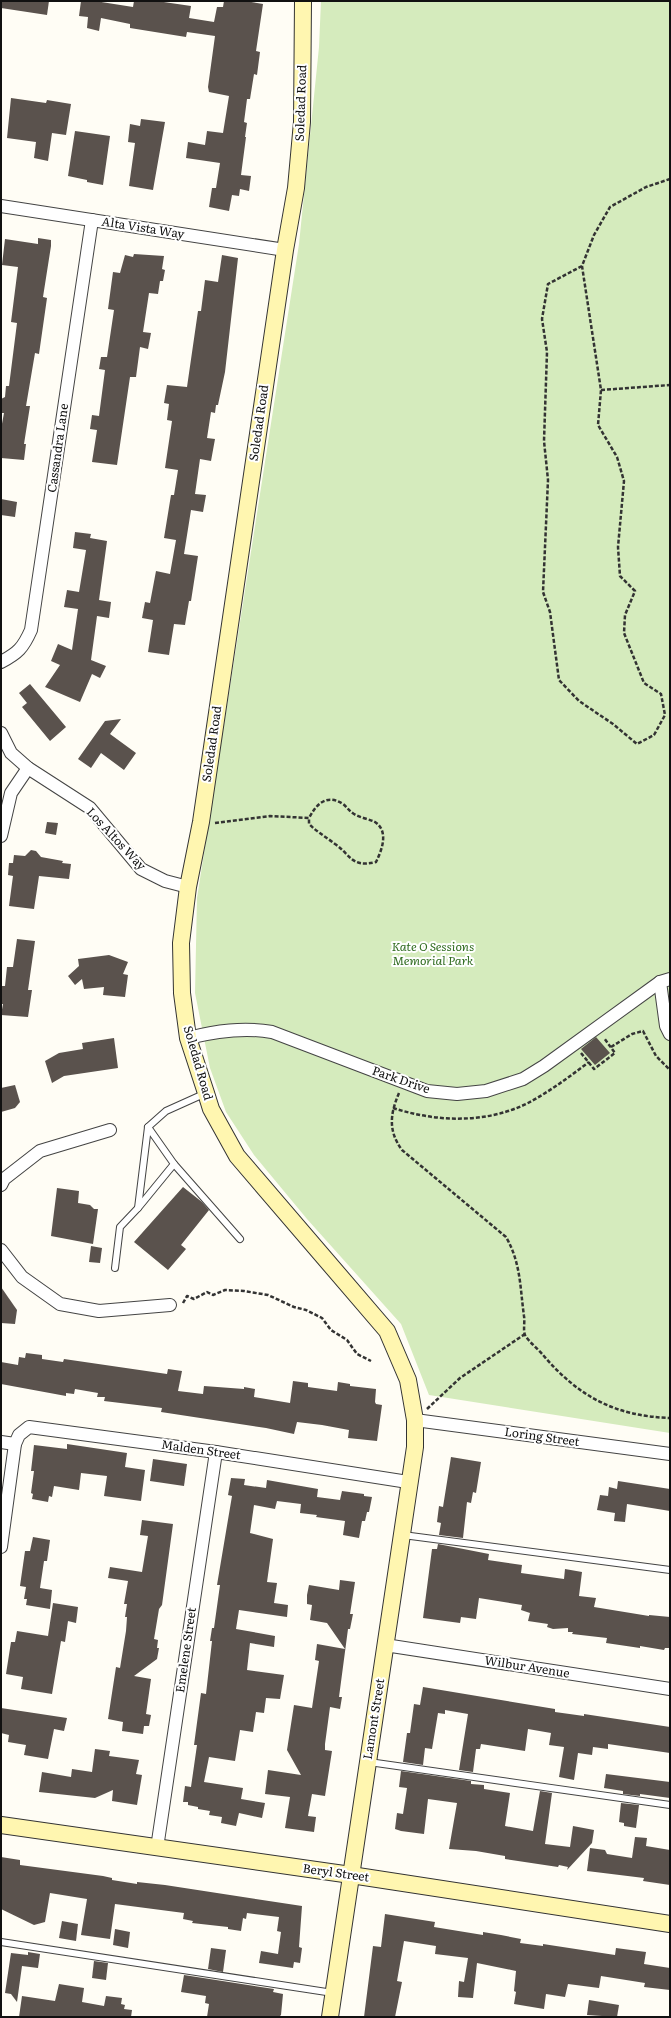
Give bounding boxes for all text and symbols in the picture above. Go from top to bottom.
street label: Soledad Road [290,64,310,142]
street label: Alta Vista Way [100,212,186,242]
street label: Soledad Road [244,383,272,462]
street label: Cassandra Lane [42,402,72,493]
street label: Soledad Road [197,704,225,783]
street label: Los Altos Way [83,803,151,874]
park label: Kate O Sessions Memorial Park [392,937,474,969]
street label: Soledad Road [180,1023,218,1103]
street label: Park Drive [370,1061,433,1097]
street label: Loring Street [503,1422,581,1450]
street label: Malden Street [160,1435,242,1464]
street label: Emelene Street [170,1606,200,1694]
street label: Wilbur Avenue [483,1650,571,1682]
street label: Lamont Street [358,1677,388,1761]
street label: Beryl Street [302,1858,371,1886]

